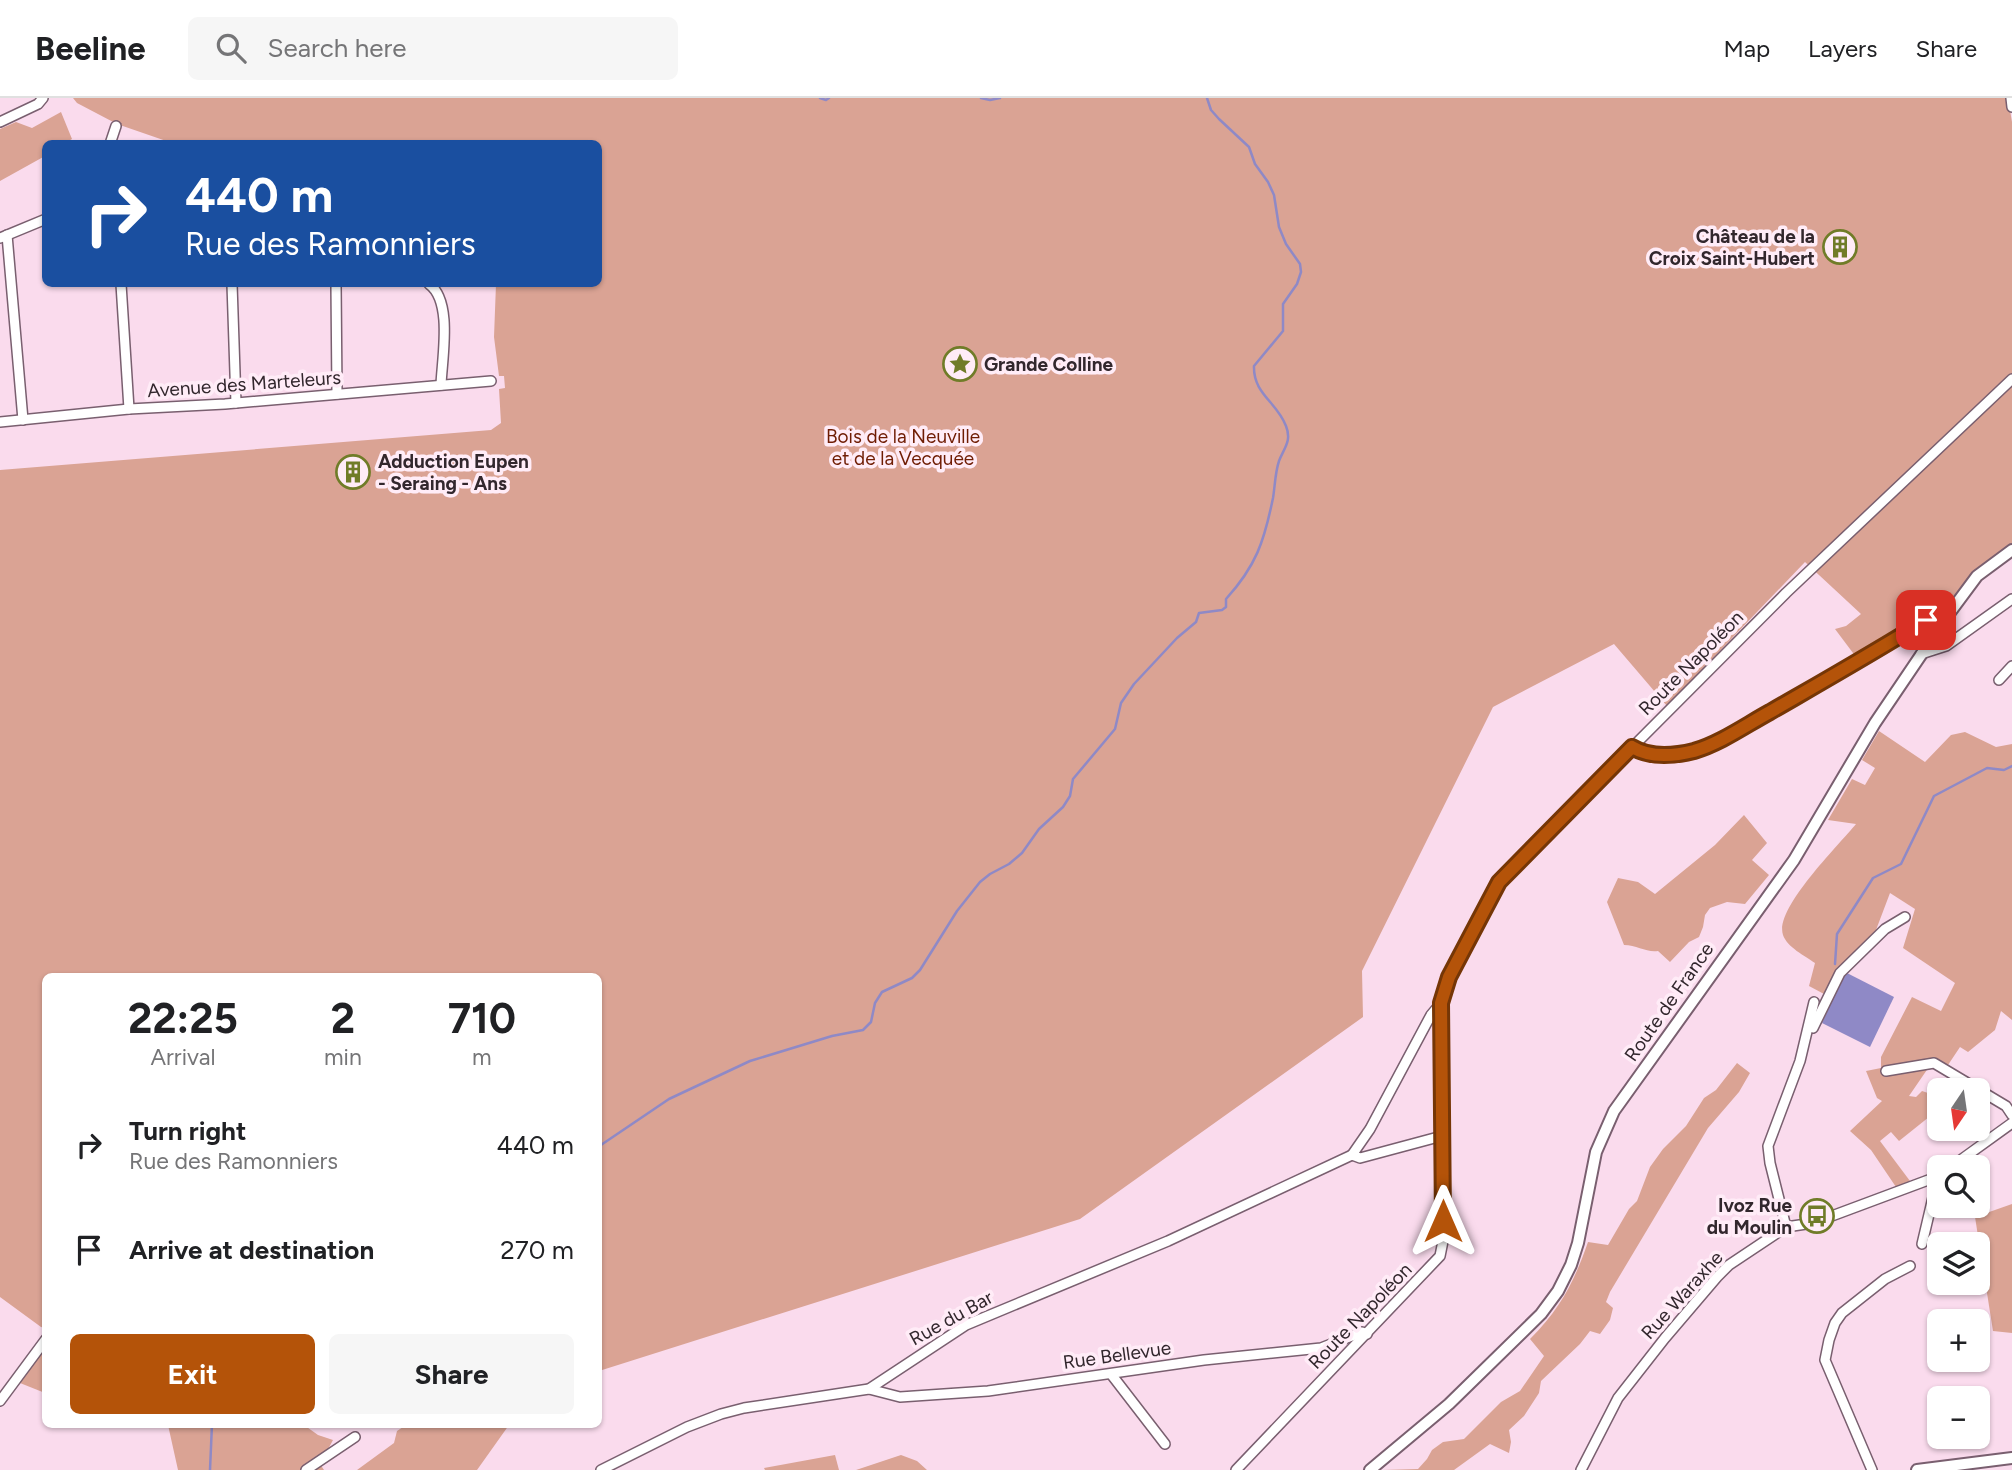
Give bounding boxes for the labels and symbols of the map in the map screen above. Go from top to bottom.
place label: Château de la Croix Saint-Hubert [1649,225,1815,270]
building icon: Château de la Croix Saint-Hubert [1821,228,1859,266]
place icon: Grande Colline [941,345,979,383]
place label: Grande Colline [984,353,1114,376]
street label: Avenue des Marteleurs [146,366,342,402]
park label: Bois de la Neuville et de la Vecquée [826,425,980,470]
place label: Adduction Eupen - Seraing - Ans [378,450,529,495]
building icon: Adduction Eupen - Seraing - Ans [334,453,372,491]
pin [1896,590,1956,650]
street label: Route Napoléon [1634,606,1748,720]
street label: Route de France [1620,938,1718,1066]
north arrow [1927,1078,1990,1141]
position arrow [1406,1184,1480,1258]
place label: Ivoz Rue du Moulin [1707,1194,1792,1239]
bus stop icon: Ivoz Rue du Moulin [1798,1197,1836,1235]
street label: Rue Waraxhe [1636,1246,1728,1344]
street label: Route Napoléon [1304,1258,1416,1374]
street label: Rue du Bar [905,1285,997,1350]
street label: Rue Bellevue [1061,1336,1173,1374]

